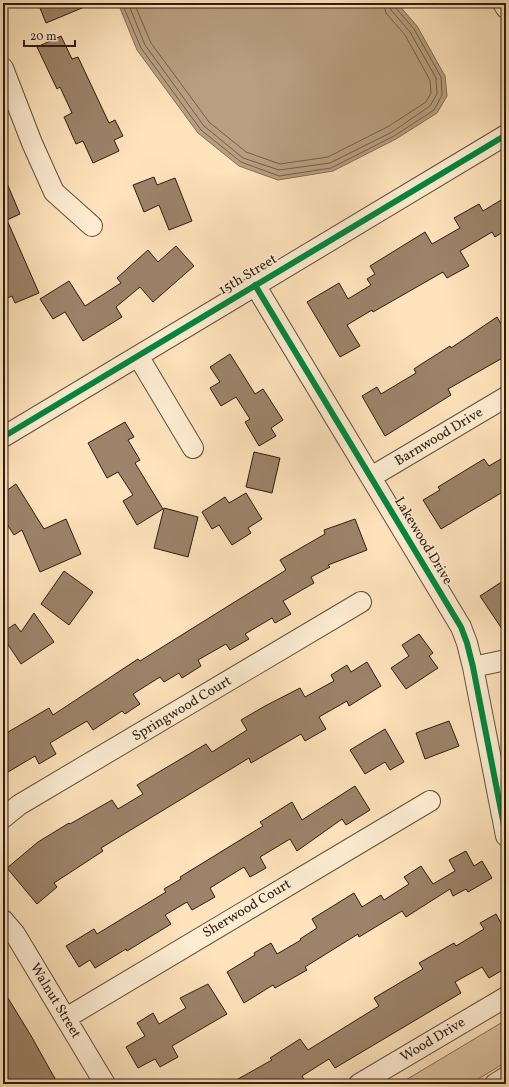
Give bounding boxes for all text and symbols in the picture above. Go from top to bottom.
scale bar [24,22,75,48]
text: 20 m [30,29,57,45]
street label: 15th Street [215,250,281,300]
street label: Barnwood Drive [391,403,487,471]
street label: Lakewood Drive [389,494,457,589]
street label: Springwood Court [129,672,235,746]
street label: Sherwood Court [199,875,295,943]
street label: Walnut Street [25,960,85,1042]
street label: Wood Drive [397,1013,469,1067]

